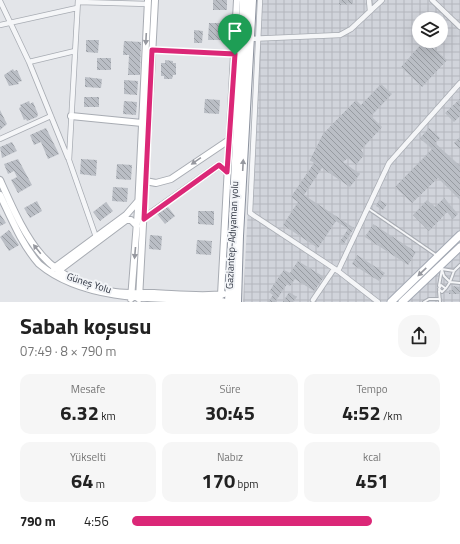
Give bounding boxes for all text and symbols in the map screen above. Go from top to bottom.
map controls [412,12,448,48]
button: layers [412,12,448,48]
pin [218,14,252,55]
icon: arrive [224,20,246,42]
one-way arrow [143,33,150,45]
one-way arrow [191,157,202,165]
one-way arrow [240,159,247,171]
street label: Gaziantep-Adıyaman yolu [222,181,242,289]
one-way arrow [33,243,41,254]
one-way arrow [131,247,138,259]
one-way arrow [417,267,427,277]
street label: Güneş Yolu [65,269,113,297]
text: Sabah koşusu [20,309,151,343]
button: share [398,315,440,357]
text: 07:49 · 8 × 790 m [20,341,116,361]
text: Mesafe [71,381,105,397]
text: Süre [219,381,241,397]
text: Tempo [356,381,388,397]
text: 6.32 [60,397,99,428]
text: 30:45 [205,397,255,428]
text: 4:52 [342,397,381,428]
text: km [99,408,116,424]
text: /km [381,408,402,424]
text: Yükselti [70,449,106,465]
text: Nabız [217,449,243,465]
text: kcal [363,449,381,465]
text: 64 [71,465,93,496]
text: 170 [202,465,235,496]
text: 451 [355,465,389,496]
text: m [93,476,105,492]
text: bpm [235,476,258,492]
text: 790 m [20,511,56,531]
text: 4:56 [84,511,109,531]

